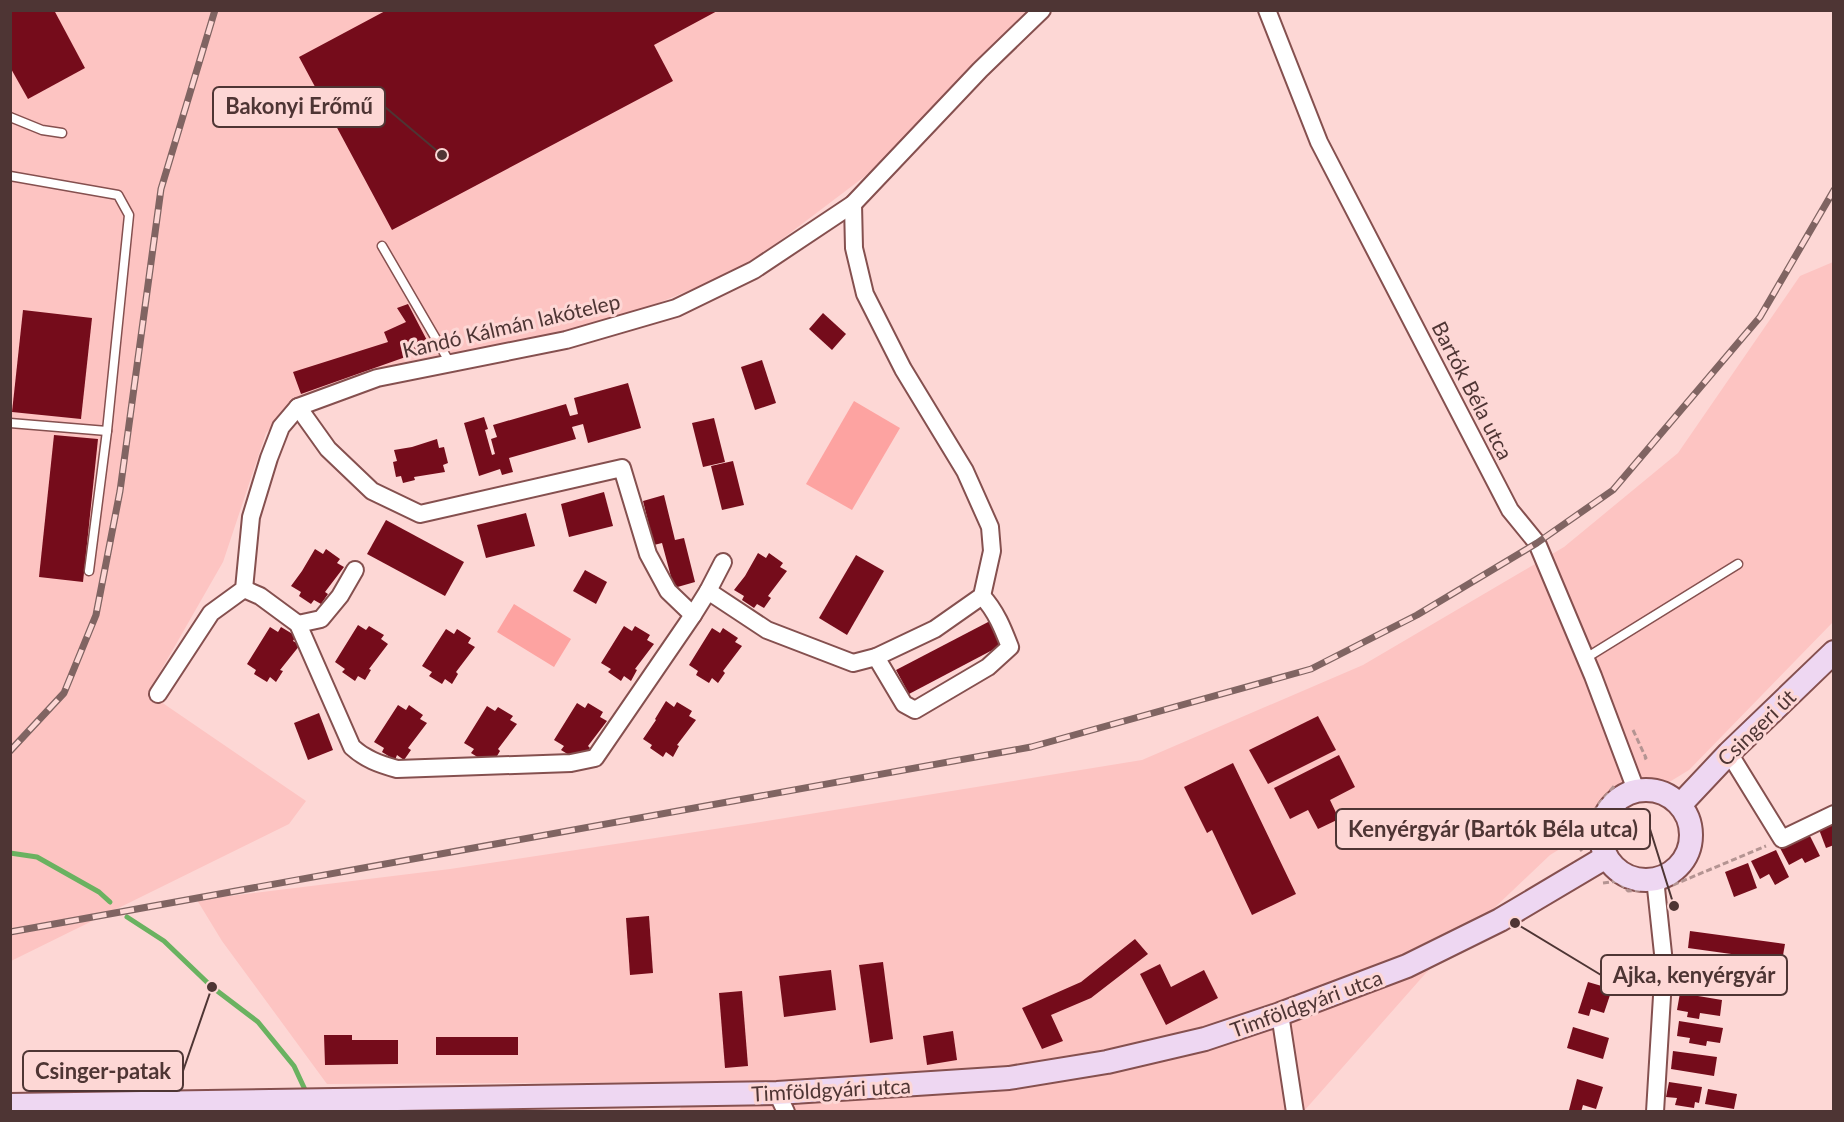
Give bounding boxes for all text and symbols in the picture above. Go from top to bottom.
callout: Bakonyi Erőmű [213,87,385,127]
text: Bakonyi Erőmű [225,92,373,119]
street label: Kandó Kálmán lakótelep [400,288,622,362]
street label: Bartók Béla utca [1427,317,1519,463]
street label: Csingeri út [1712,683,1801,770]
callout: Kenyérgyár (Bartók Béla utca) [1336,809,1650,849]
text: Kenyérgyár (Bartók Béla utca) [1348,815,1638,842]
callout: Ajka, kenyérgyár [1601,955,1787,995]
text: Ajka, kenyérgyár [1612,961,1776,988]
street label: Timföldgyári utca [1227,964,1385,1042]
callout: Csinger-patak [23,1051,183,1091]
text: Csinger-patak [35,1057,171,1084]
street label: Timföldgyári utca [751,1072,911,1106]

